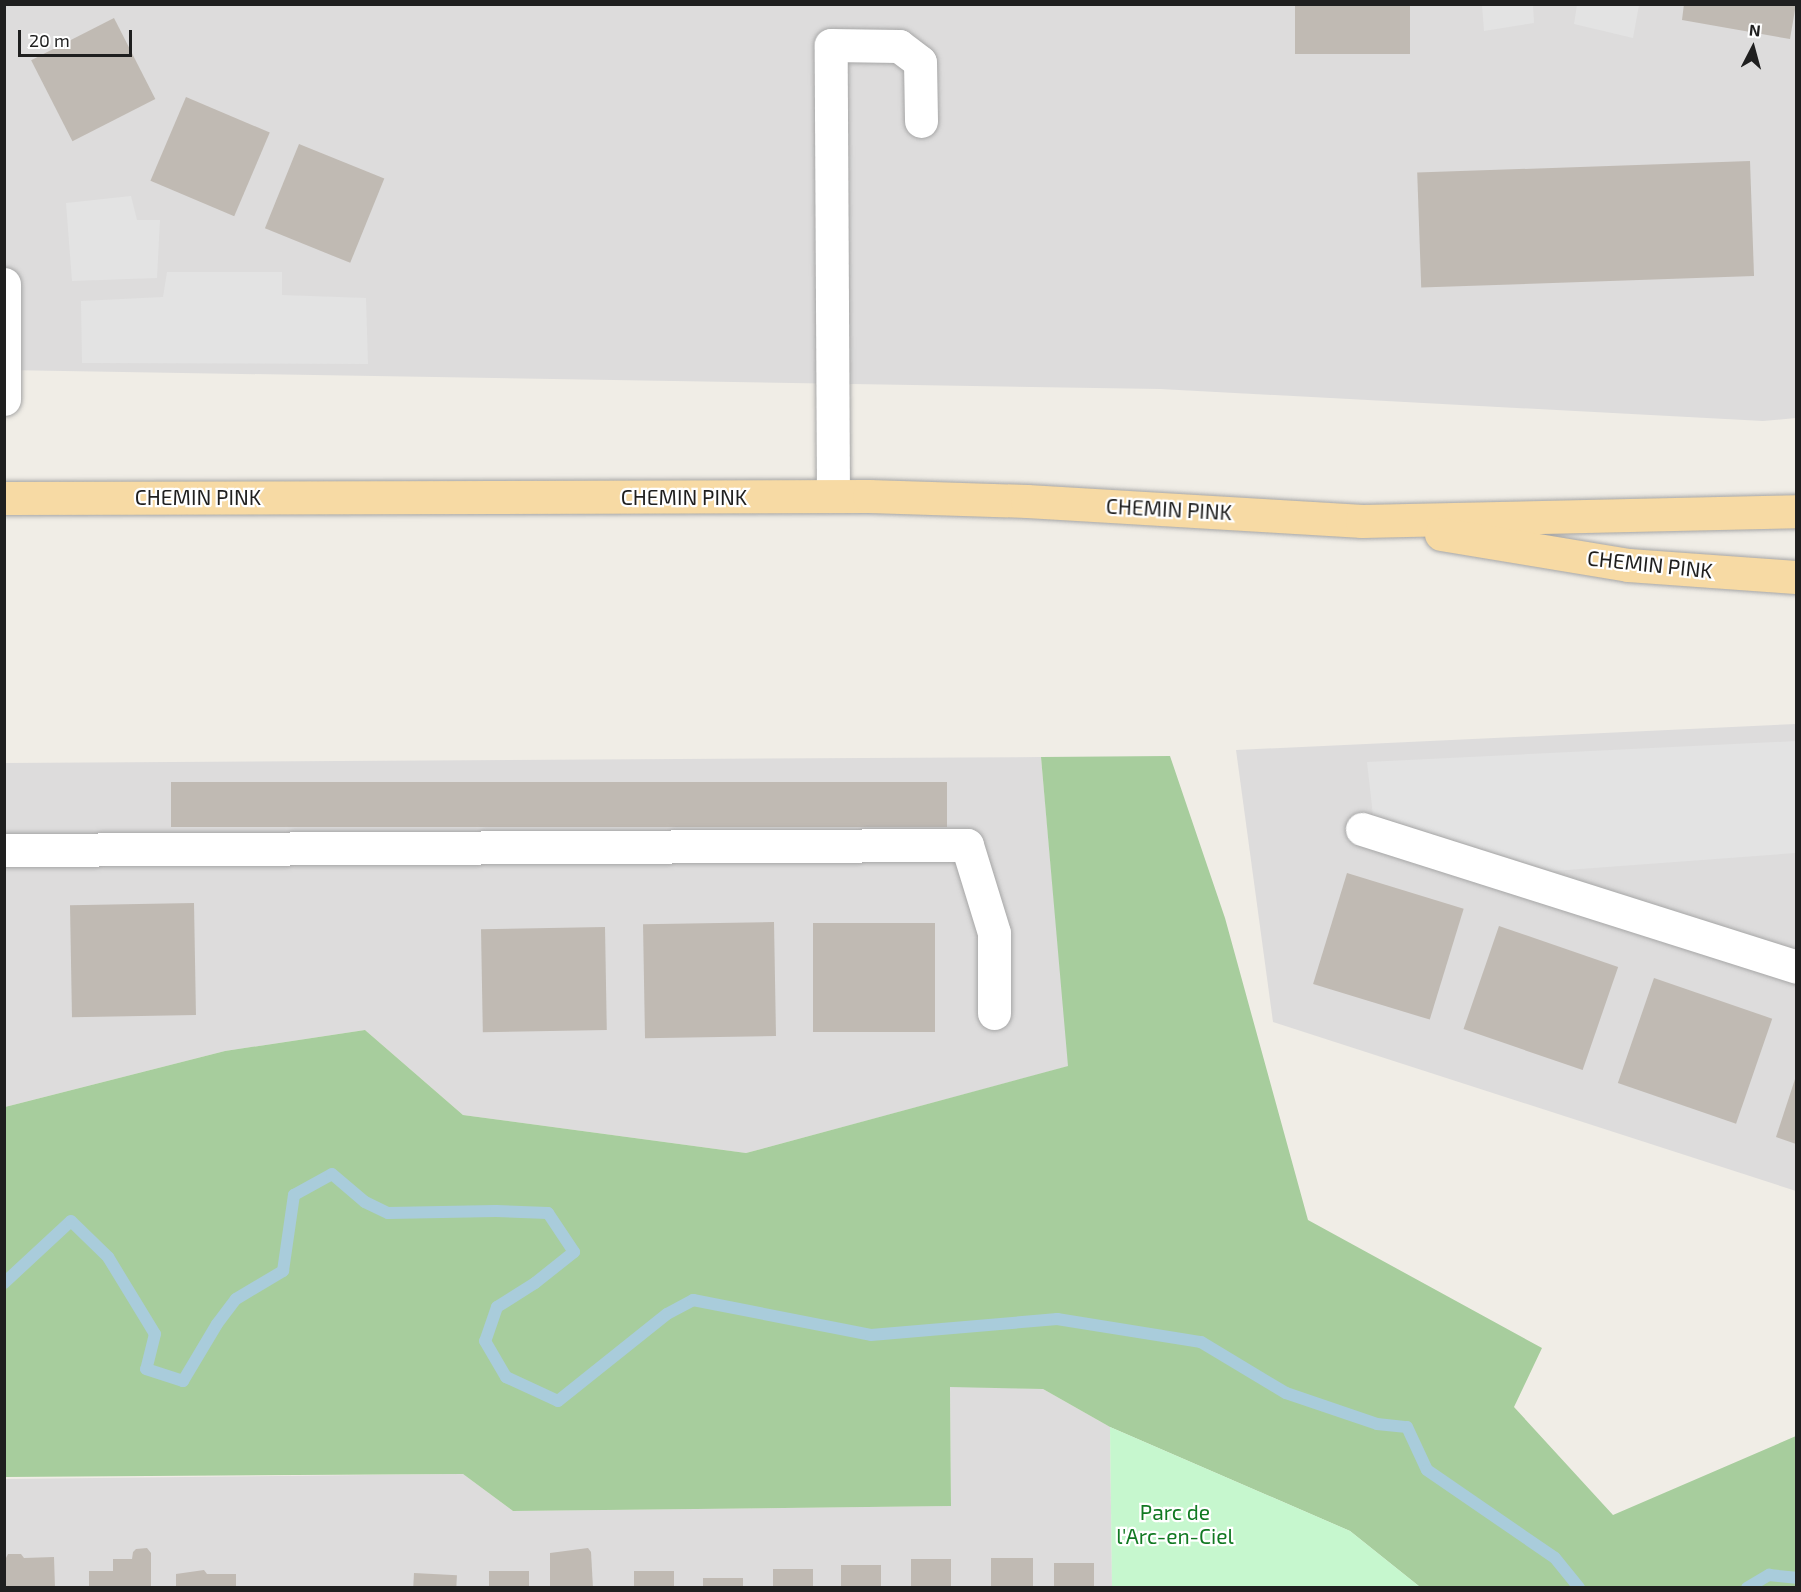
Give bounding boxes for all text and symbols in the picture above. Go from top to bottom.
scale bar [21,18,135,56]
north arrow [1723,18,1783,78]
text: N [1748,20,1762,40]
text: 20 m [29,29,70,51]
street label: CHEMIN PINK [135,484,261,510]
street label: CHEMIN PINK [621,484,747,510]
street label: CHEMIN PINK [1105,493,1233,525]
street label: CHEMIN PINK [1586,545,1714,583]
park label: Parc de l'Arc-en-Ciel [1116,1499,1234,1549]

